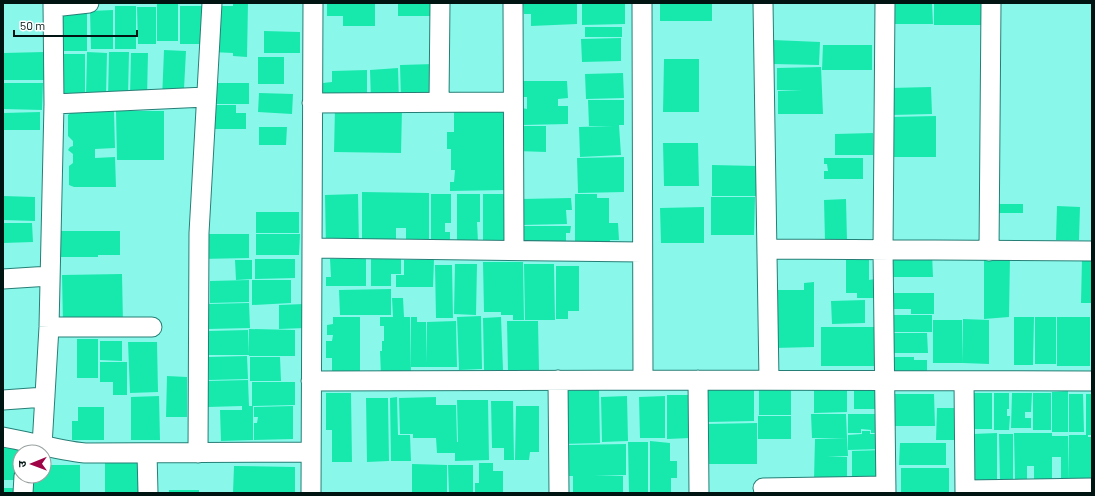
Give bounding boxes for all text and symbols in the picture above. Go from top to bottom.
scale bar [14,12,137,38]
text: 50 m [20,18,45,32]
north arrow [12,444,52,484]
text: उ [15,460,28,468]

